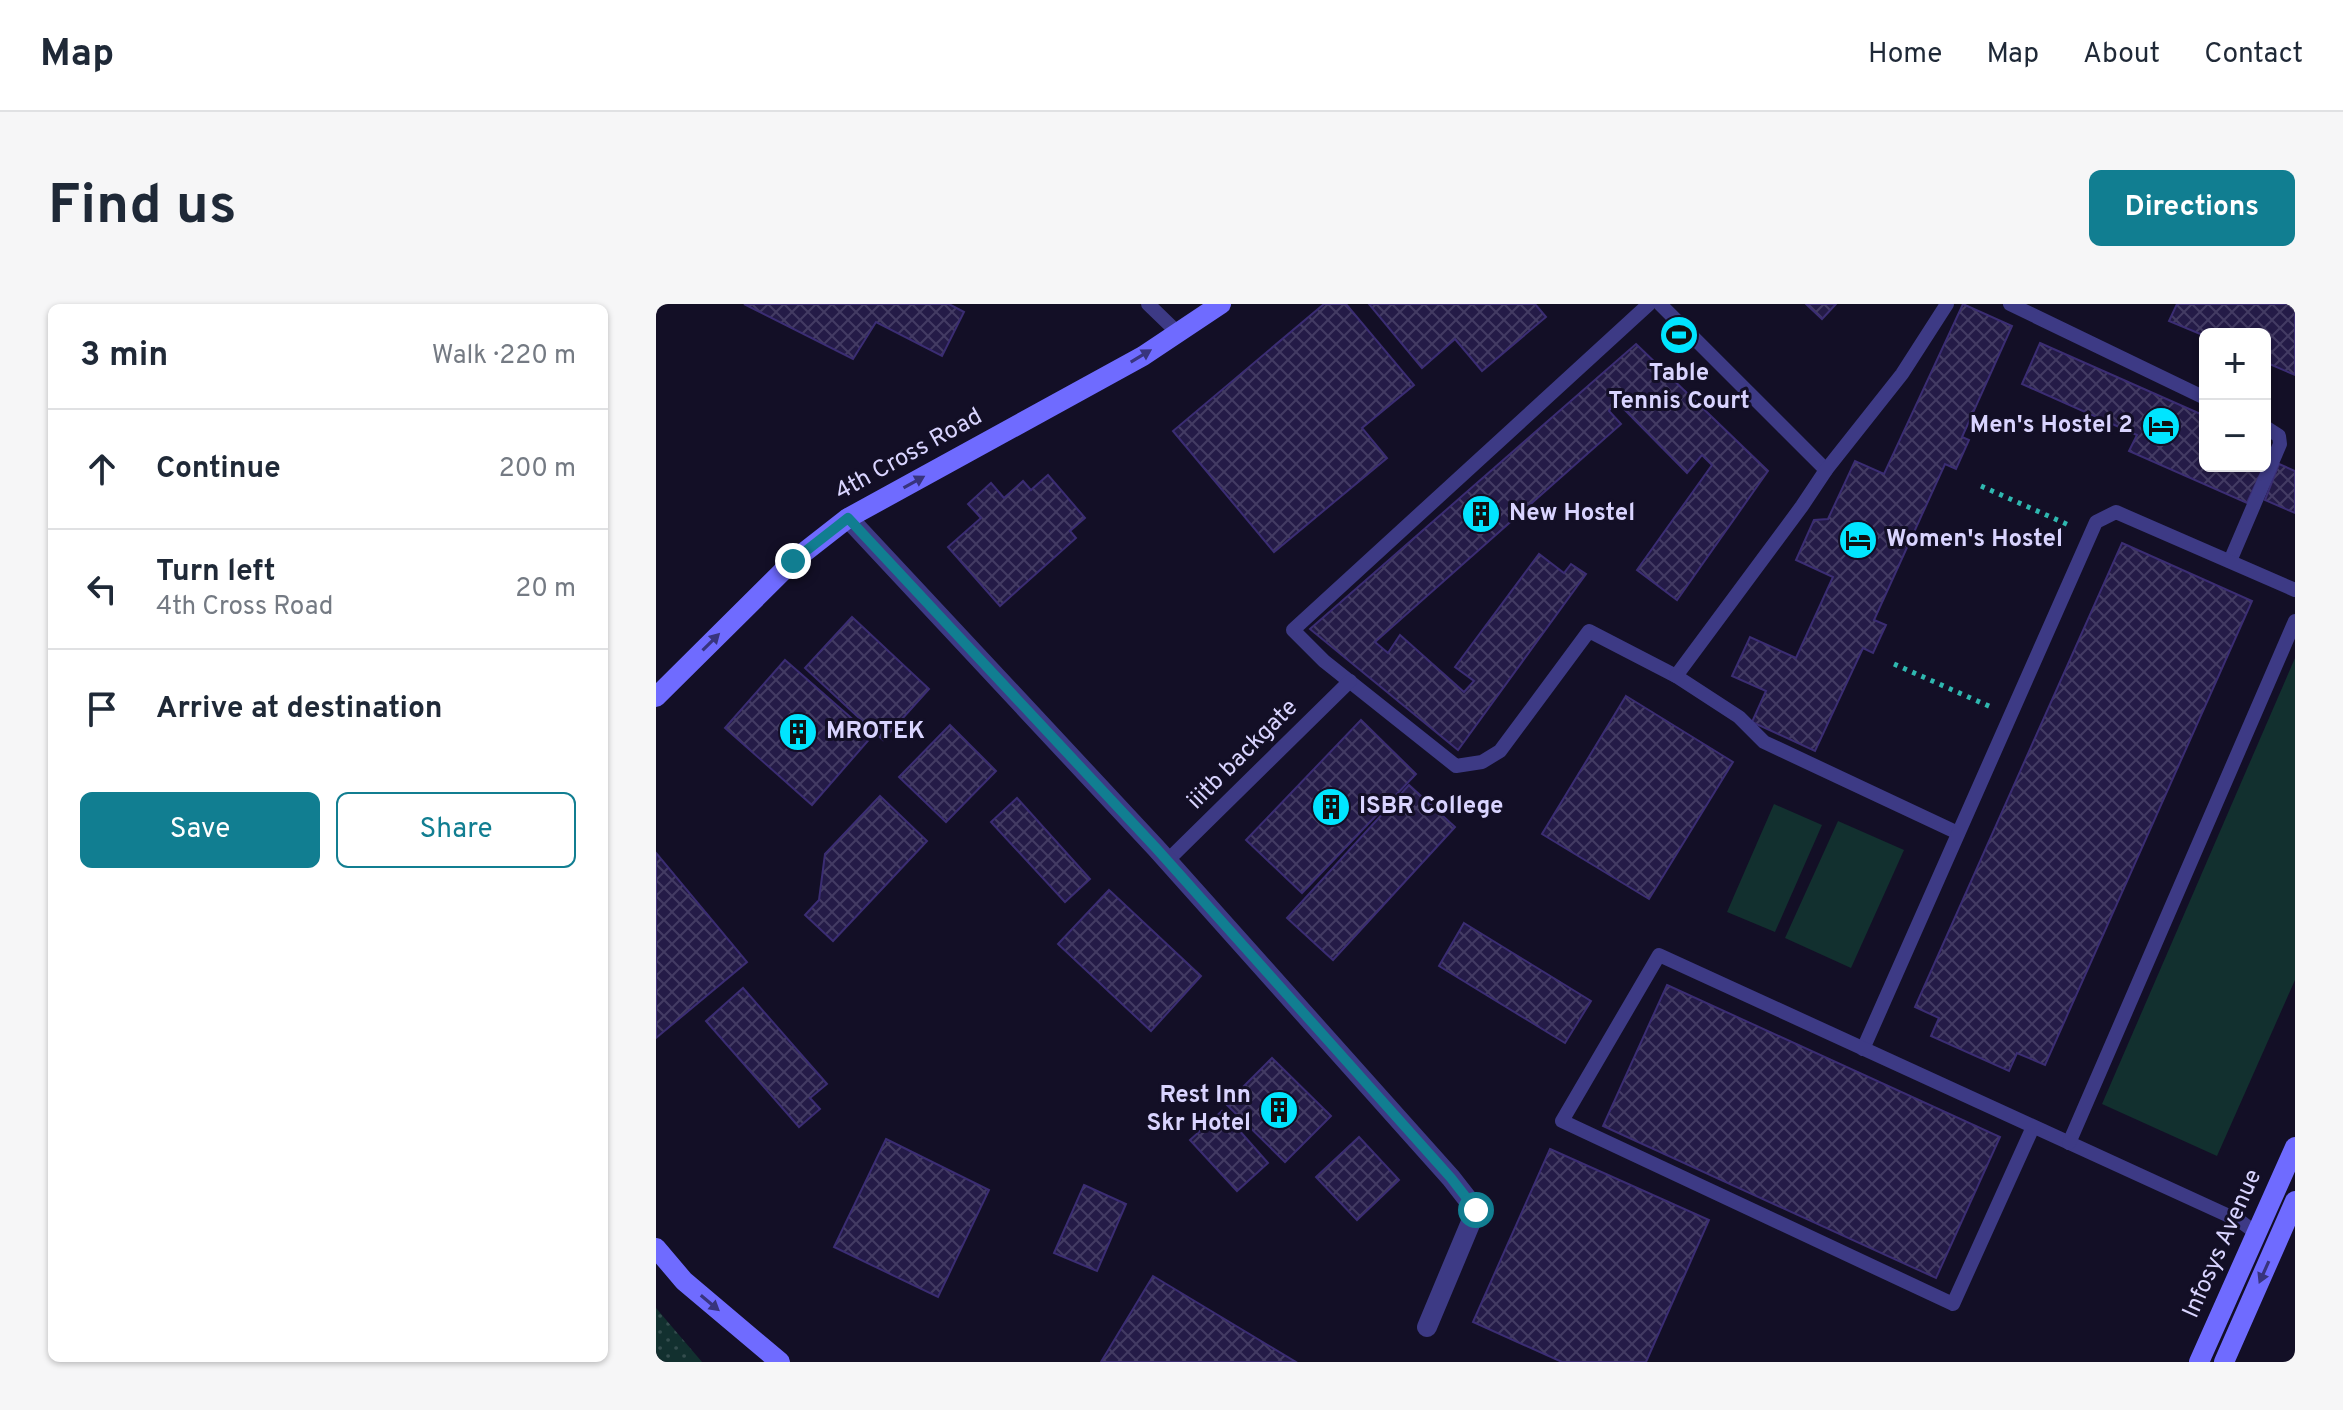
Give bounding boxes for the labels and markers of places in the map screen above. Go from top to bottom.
sports icon: Table Tennis Court [1658,314,1700,356]
place label: Table Tennis Court [1608,359,1750,417]
hotel icon: Men's Hostel 2 [2140,405,2182,447]
place label: Men's Hostel 2 [1970,411,2133,441]
building icon: New Hostel [1460,493,1502,535]
place label: New Hostel [1509,499,1635,529]
hotel icon: Women's Hostel [1837,519,1879,561]
place label: Women's Hostel [1886,525,2063,555]
building icon: MROTEK [777,711,819,753]
place label: MROTEK [826,717,925,747]
building icon: ISBR College [1310,786,1352,828]
place label: ISBR College [1359,792,1503,822]
place label: Rest Inn Skr Hotel [1146,1081,1251,1139]
building icon: Rest Inn Skr Hotel [1258,1089,1300,1131]

